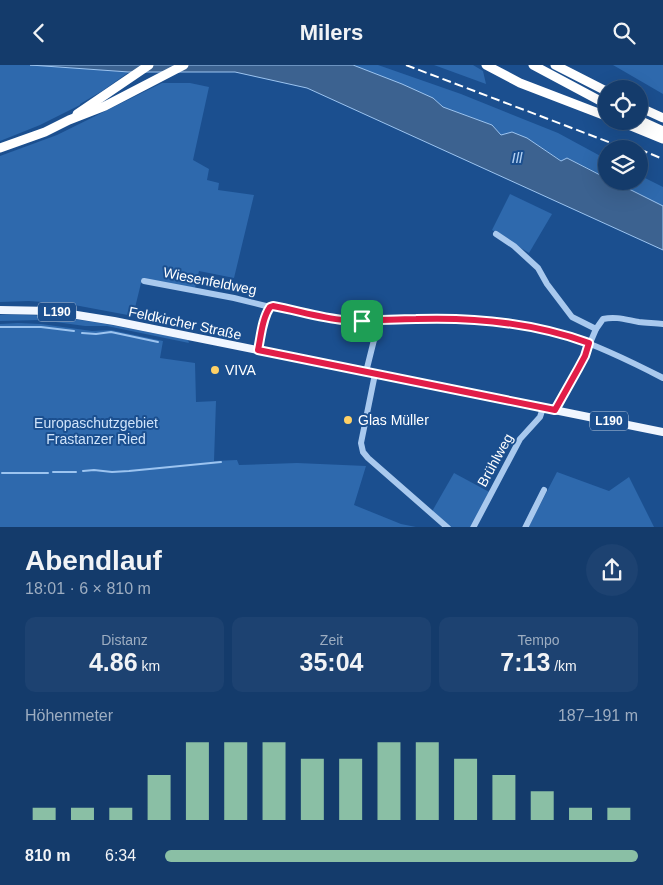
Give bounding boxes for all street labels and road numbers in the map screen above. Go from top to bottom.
street label: Wiesenfeldweg [162,264,258,298]
road number: L190 [38,303,76,321]
street label: Feldkircher Straße [127,303,243,343]
road number: L190 [590,411,628,431]
street label: Brühlweg [474,431,516,489]

